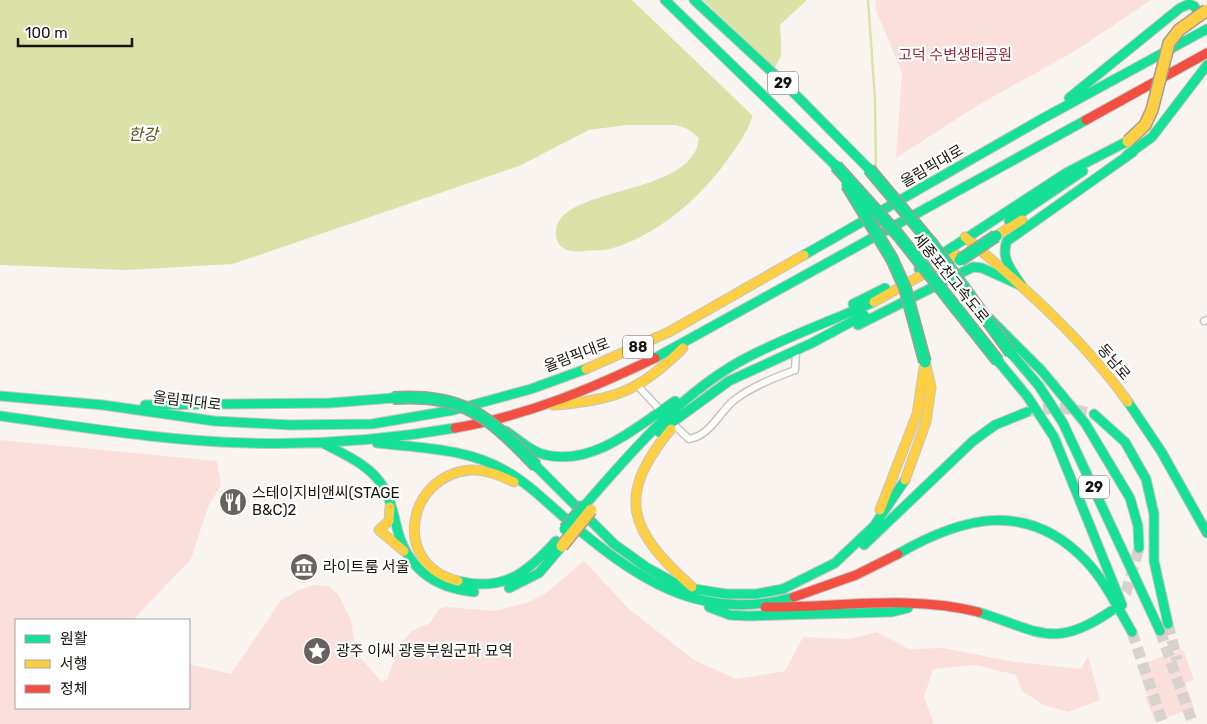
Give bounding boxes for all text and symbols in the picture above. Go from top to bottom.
scale bar [18,15,131,47]
text: 100 m [25,24,67,42]
park label: 고덕 수변생태공원 [898,46,1012,64]
road number: 29 [768,72,798,95]
water label: 한강 [128,125,160,144]
street label: 올림픽대로 [898,141,966,191]
street label: 세종포천고속도로 [909,229,993,327]
street label: 올림픽대로 [542,334,612,376]
road number: 88 [623,336,653,358]
street label: 동남로 [1094,340,1134,384]
street label: 올림픽대로 [152,388,222,414]
road number: 29 [1079,476,1109,498]
place label: 스테이지비앤씨(STAGE B&C)2 [252,484,400,519]
restaurant icon: 스테이지비앤씨(STAGE B&C)2 [218,487,248,517]
museum icon: 라이트룸 서울 [289,552,319,582]
place label: 라이트룸 서울 [323,558,409,576]
legend [15,619,190,709]
text: 원활 [60,630,88,648]
place icon: 광주 이씨 광릉부원군파 묘역 [302,636,332,666]
place label: 광주 이씨 광릉부원군파 묘역 [336,642,513,660]
text: 서행 [60,655,88,673]
text: 정체 [60,680,88,698]

